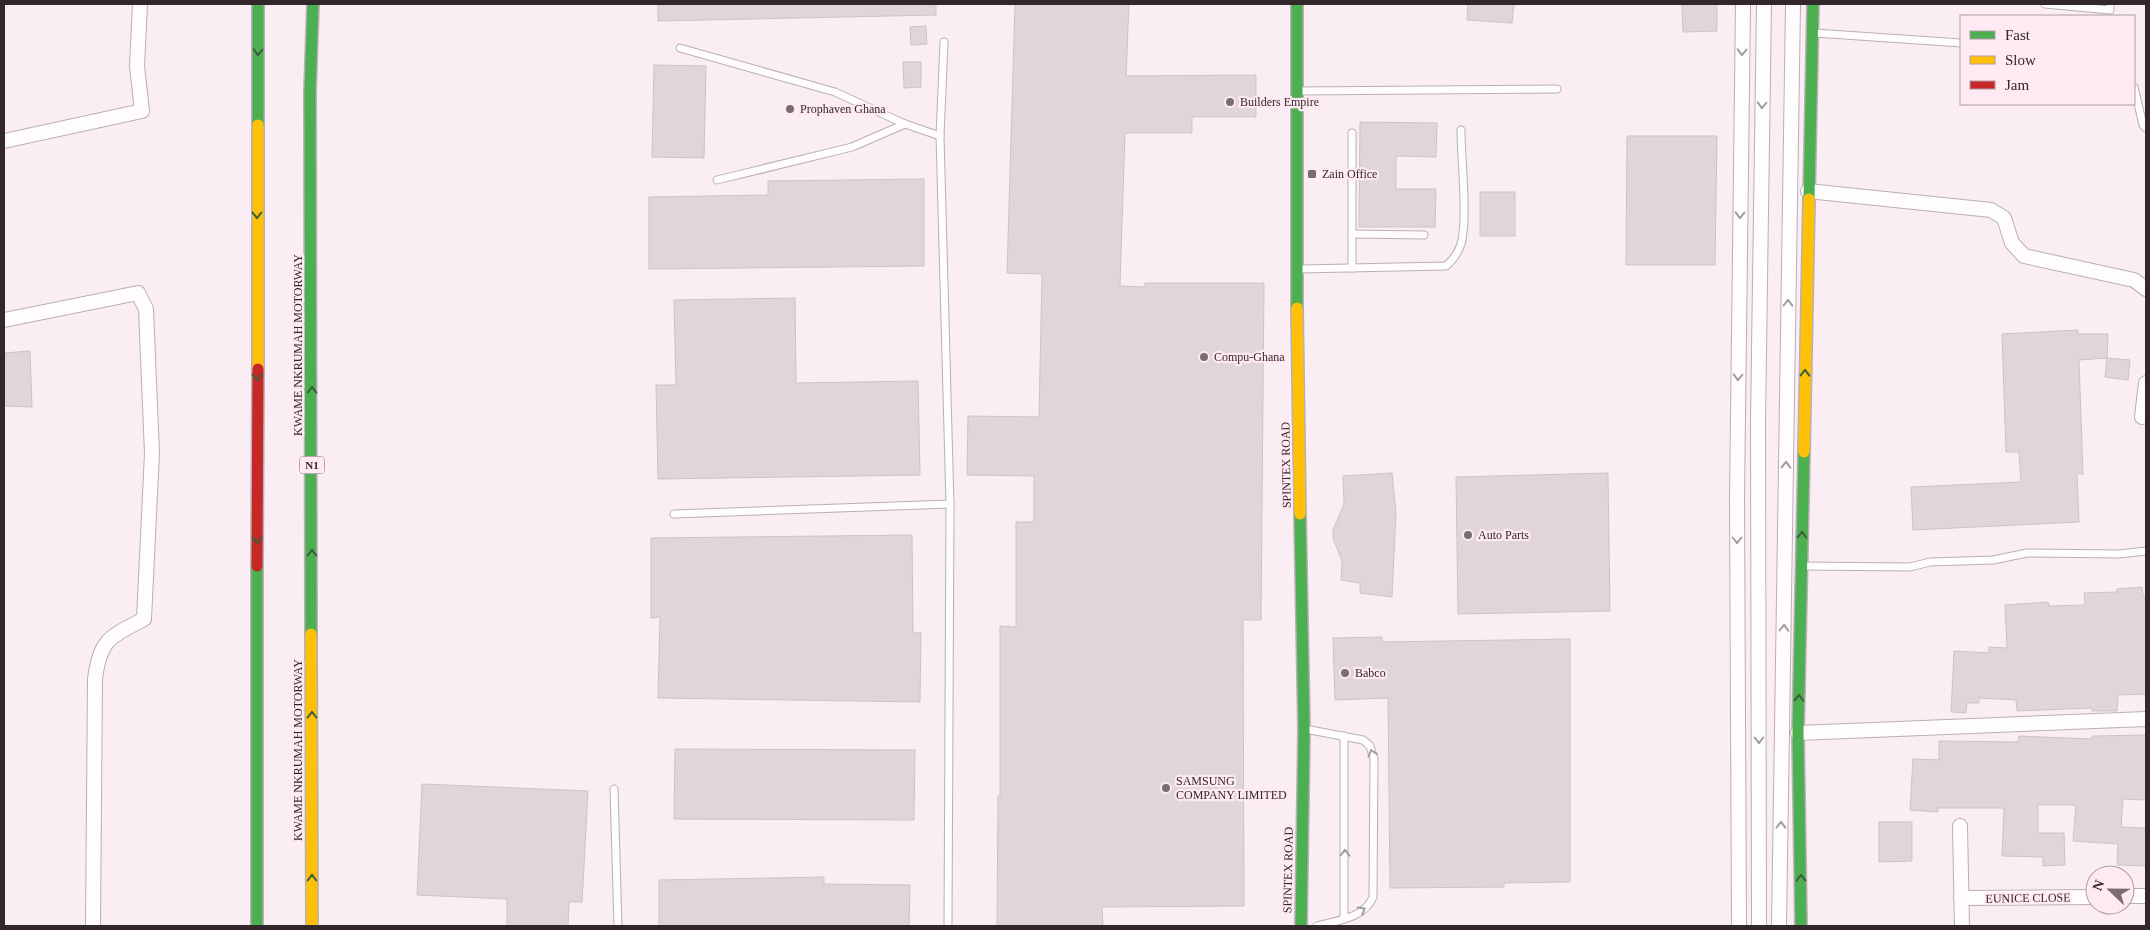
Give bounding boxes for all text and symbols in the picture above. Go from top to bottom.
legend [1960,15,2135,105]
text: Fast [2005,27,2031,43]
one-way arrow [253,49,263,57]
one-way arrow [1737,49,1748,57]
text: Slow [2005,52,2036,68]
text: Jam [2005,77,2029,93]
place label: Builders Empire [1240,95,1319,109]
marker: Builders Empire [1224,96,1236,108]
place label: Prophaven Ghana [800,102,886,116]
one-way arrow [1757,102,1767,109]
marker: Prophaven Ghana [784,103,796,115]
place label: Zain Office [1322,167,1377,181]
marker: Zain Office [1306,168,1318,180]
one-way arrow [252,212,262,219]
one-way arrow [1735,212,1745,219]
street label: KWAME NKRUMAH MOTORWAY [291,254,305,436]
one-way arrow [1783,298,1793,306]
place label: Compu-Ghana [1214,350,1285,364]
marker: Compu-Ghana [1198,351,1210,363]
one-way arrow [1800,368,1810,376]
one-way arrow [252,374,262,382]
one-way arrow [1733,374,1743,382]
one-way arrow [307,386,317,394]
street label: SPINTEX ROAD [1278,421,1294,508]
road number: N1 [300,456,324,474]
one-way arrow [1781,461,1791,468]
place label: Auto Parts [1478,528,1529,542]
marker: Auto Parts [1462,529,1474,541]
one-way arrow [1797,531,1807,538]
one-way arrow [252,536,262,544]
one-way arrow [1732,536,1743,544]
one-way arrow [307,548,317,556]
one-way arrow [1779,623,1789,631]
street label: KWAME NKRUMAH MOTORWAY [291,659,305,841]
place label: Babco [1355,666,1386,680]
marker: Babco [1339,667,1351,679]
one-way arrow [1794,693,1804,701]
one-way arrow [307,711,317,718]
one-way arrow [1754,736,1764,744]
one-way arrow [1367,749,1377,758]
place label: SAMSUNG COMPANY LIMITED [1176,774,1287,802]
marker: SAMSUNG COMPANY LIMITED [1160,782,1172,794]
one-way arrow [1776,821,1786,828]
street label: SPINTEX ROAD [1280,826,1296,913]
one-way arrow [1340,849,1350,856]
north arrow [2085,865,2135,915]
one-way arrow [307,873,317,881]
one-way arrow [1796,873,1806,881]
text: N [2090,878,2107,893]
street label: EUNICE CLOSE [1985,890,2071,906]
one-way arrow [1357,907,1366,917]

